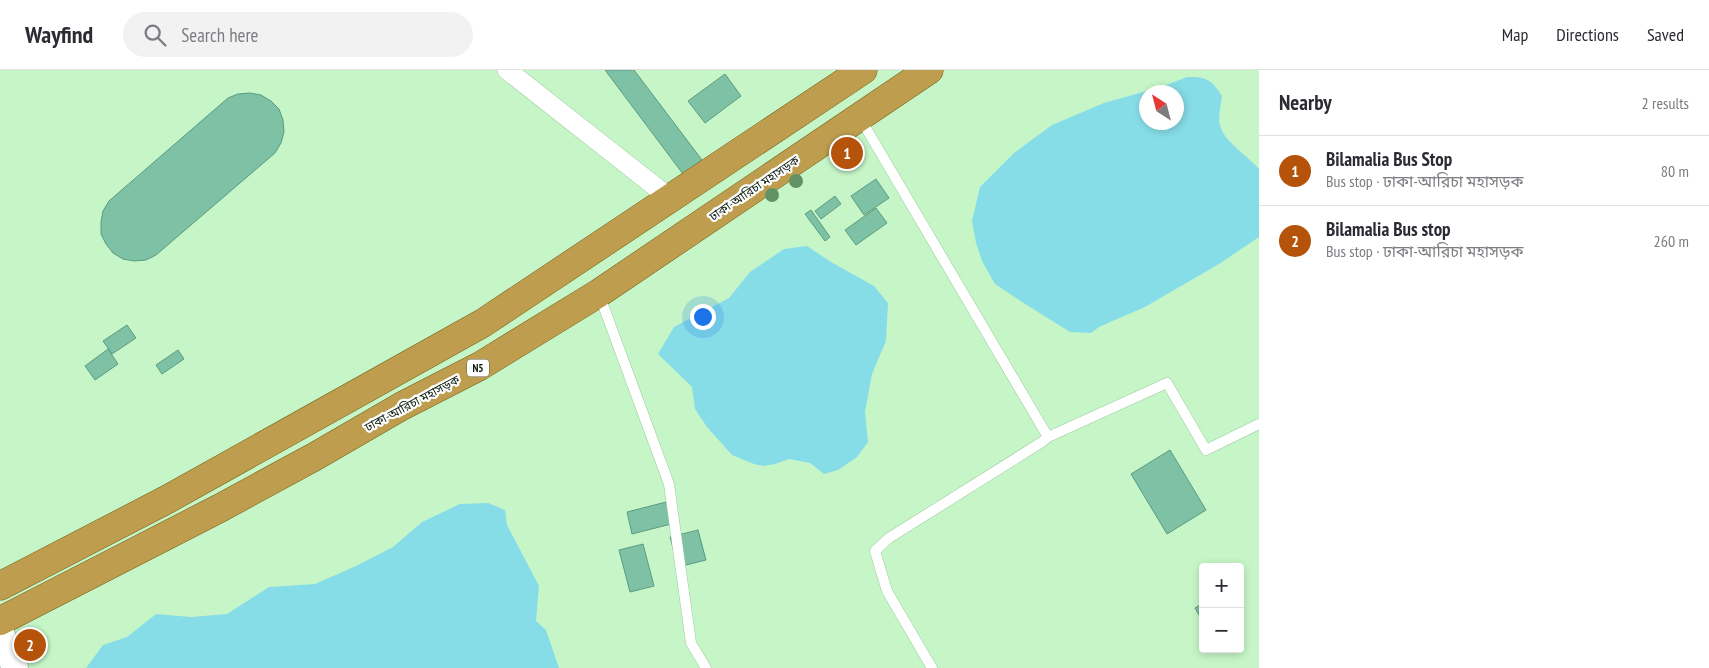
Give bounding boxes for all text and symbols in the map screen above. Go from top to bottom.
search box [123,12,473,57]
text: Wayfind [25,19,93,50]
icon: search [141,21,169,49]
text: Search here [181,23,258,47]
text: Map [1502,23,1528,46]
text: Directions [1556,23,1619,46]
text: Saved [1647,23,1684,46]
north arrow [1139,85,1184,130]
text: Nearby [1279,89,1332,116]
text: 2 results [1642,93,1689,113]
pin: 1 [831,134,863,172]
text: Bilamalia Bus Stop [1326,147,1452,171]
street label: ঢাকা-আরিচা মহাসড়ক [705,152,802,224]
text: 1 [1291,161,1299,181]
text: 80 m [1661,161,1689,181]
text: Bus stop · ঢাকা-আরিচা মহাসড়ক [1326,171,1523,191]
text: Bilamalia Bus stop [1326,217,1451,241]
text: 2 [1291,231,1299,251]
text: 260 m [1654,231,1689,251]
text: Bus stop · ঢাকা-আরিচা মহাসড়ক [1326,241,1523,261]
your location [690,304,716,330]
road number: N5 [467,360,489,376]
street label: ঢাকা-আরিচা মহাসড়ক [361,372,462,435]
map controls [1199,563,1244,653]
button: + [1199,563,1244,608]
button: − [1199,608,1244,653]
pin: 2 [14,626,46,664]

